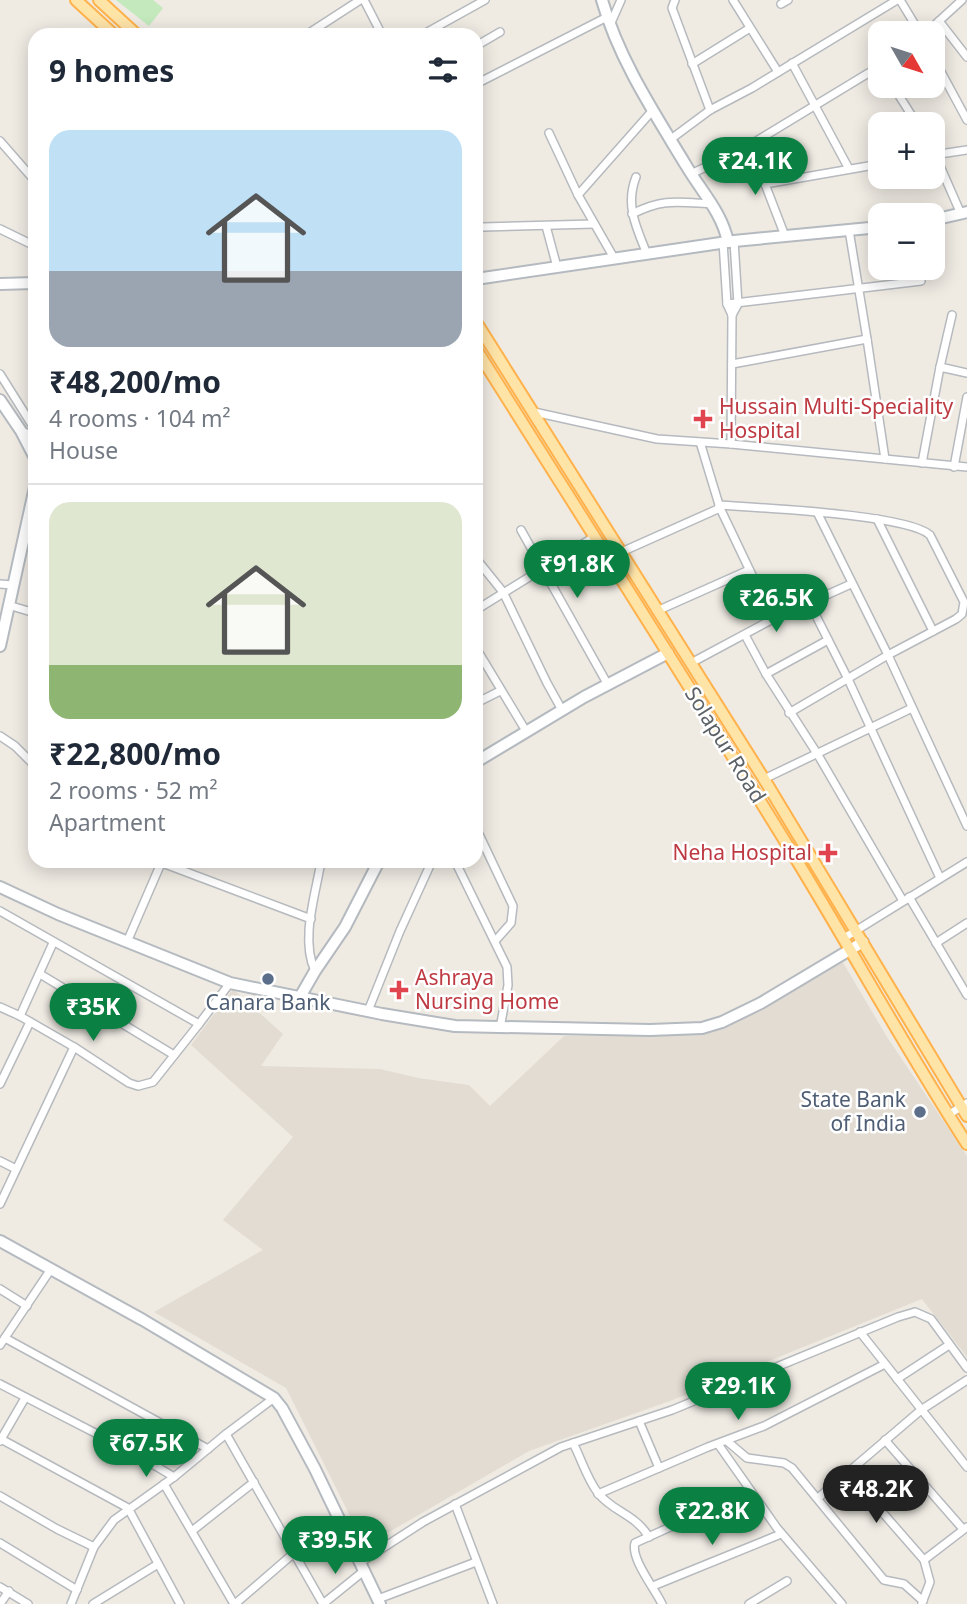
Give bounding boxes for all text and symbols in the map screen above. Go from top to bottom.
north arrow [868,21,945,98]
map controls [868,21,945,280]
text: 9 homes [49,50,174,91]
icon: filters [424,51,462,89]
button: + [868,112,945,189]
pin: ₹24.1K [698,138,812,197]
text: ₹24.1K [718,144,792,176]
icon: home [193,175,319,301]
button: − [868,203,945,280]
text: ₹48,200/mo [49,361,221,402]
place label: Hussain Multi-Speciality Hospital [719,392,953,444]
text: 4 rooms · 104 m² [49,402,231,434]
marker: Hussain Multi-Speciality Hospital [693,409,713,429]
text: House [49,434,118,466]
pin: ₹91.8K [520,540,634,600]
icon: home [193,547,319,673]
text: ₹91.8K [540,547,614,579]
pin: ₹26.5K [719,574,833,634]
text: ₹26.5K [739,581,813,613]
street label: Solapur Road [679,681,773,808]
text: ₹22,800/mo [49,733,221,774]
text: 2 rooms · 52 m² [49,774,218,806]
text: Apartment [49,806,166,838]
place label: Neha Hospital [673,838,812,866]
marker: Neha Hospital [818,843,838,863]
place label: Ashraya Nursing Home [415,963,559,1015]
marker: Canara Bank [260,971,276,987]
marker: Ashraya Nursing Home [389,980,409,1000]
pin: ₹35K [52,984,134,1043]
place label: Canara Bank [206,988,331,1016]
text: ₹35K [66,990,120,1022]
place label: State Bank of India [801,1085,907,1137]
marker: State Bank of India [912,1104,928,1120]
pin: ₹29.1K [681,1362,795,1422]
text: ₹29.1K [701,1369,775,1401]
pin: ₹67.5K [89,1420,203,1479]
text: ₹67.5K [109,1426,183,1458]
pin: ₹48.2K [819,1466,933,1525]
text: ₹48.2K [839,1472,913,1504]
pin: ₹22.8K [655,1488,769,1547]
text: ₹22.8K [675,1494,749,1526]
pin: ₹39.5K [278,1516,392,1576]
text: ₹39.5K [298,1523,372,1555]

